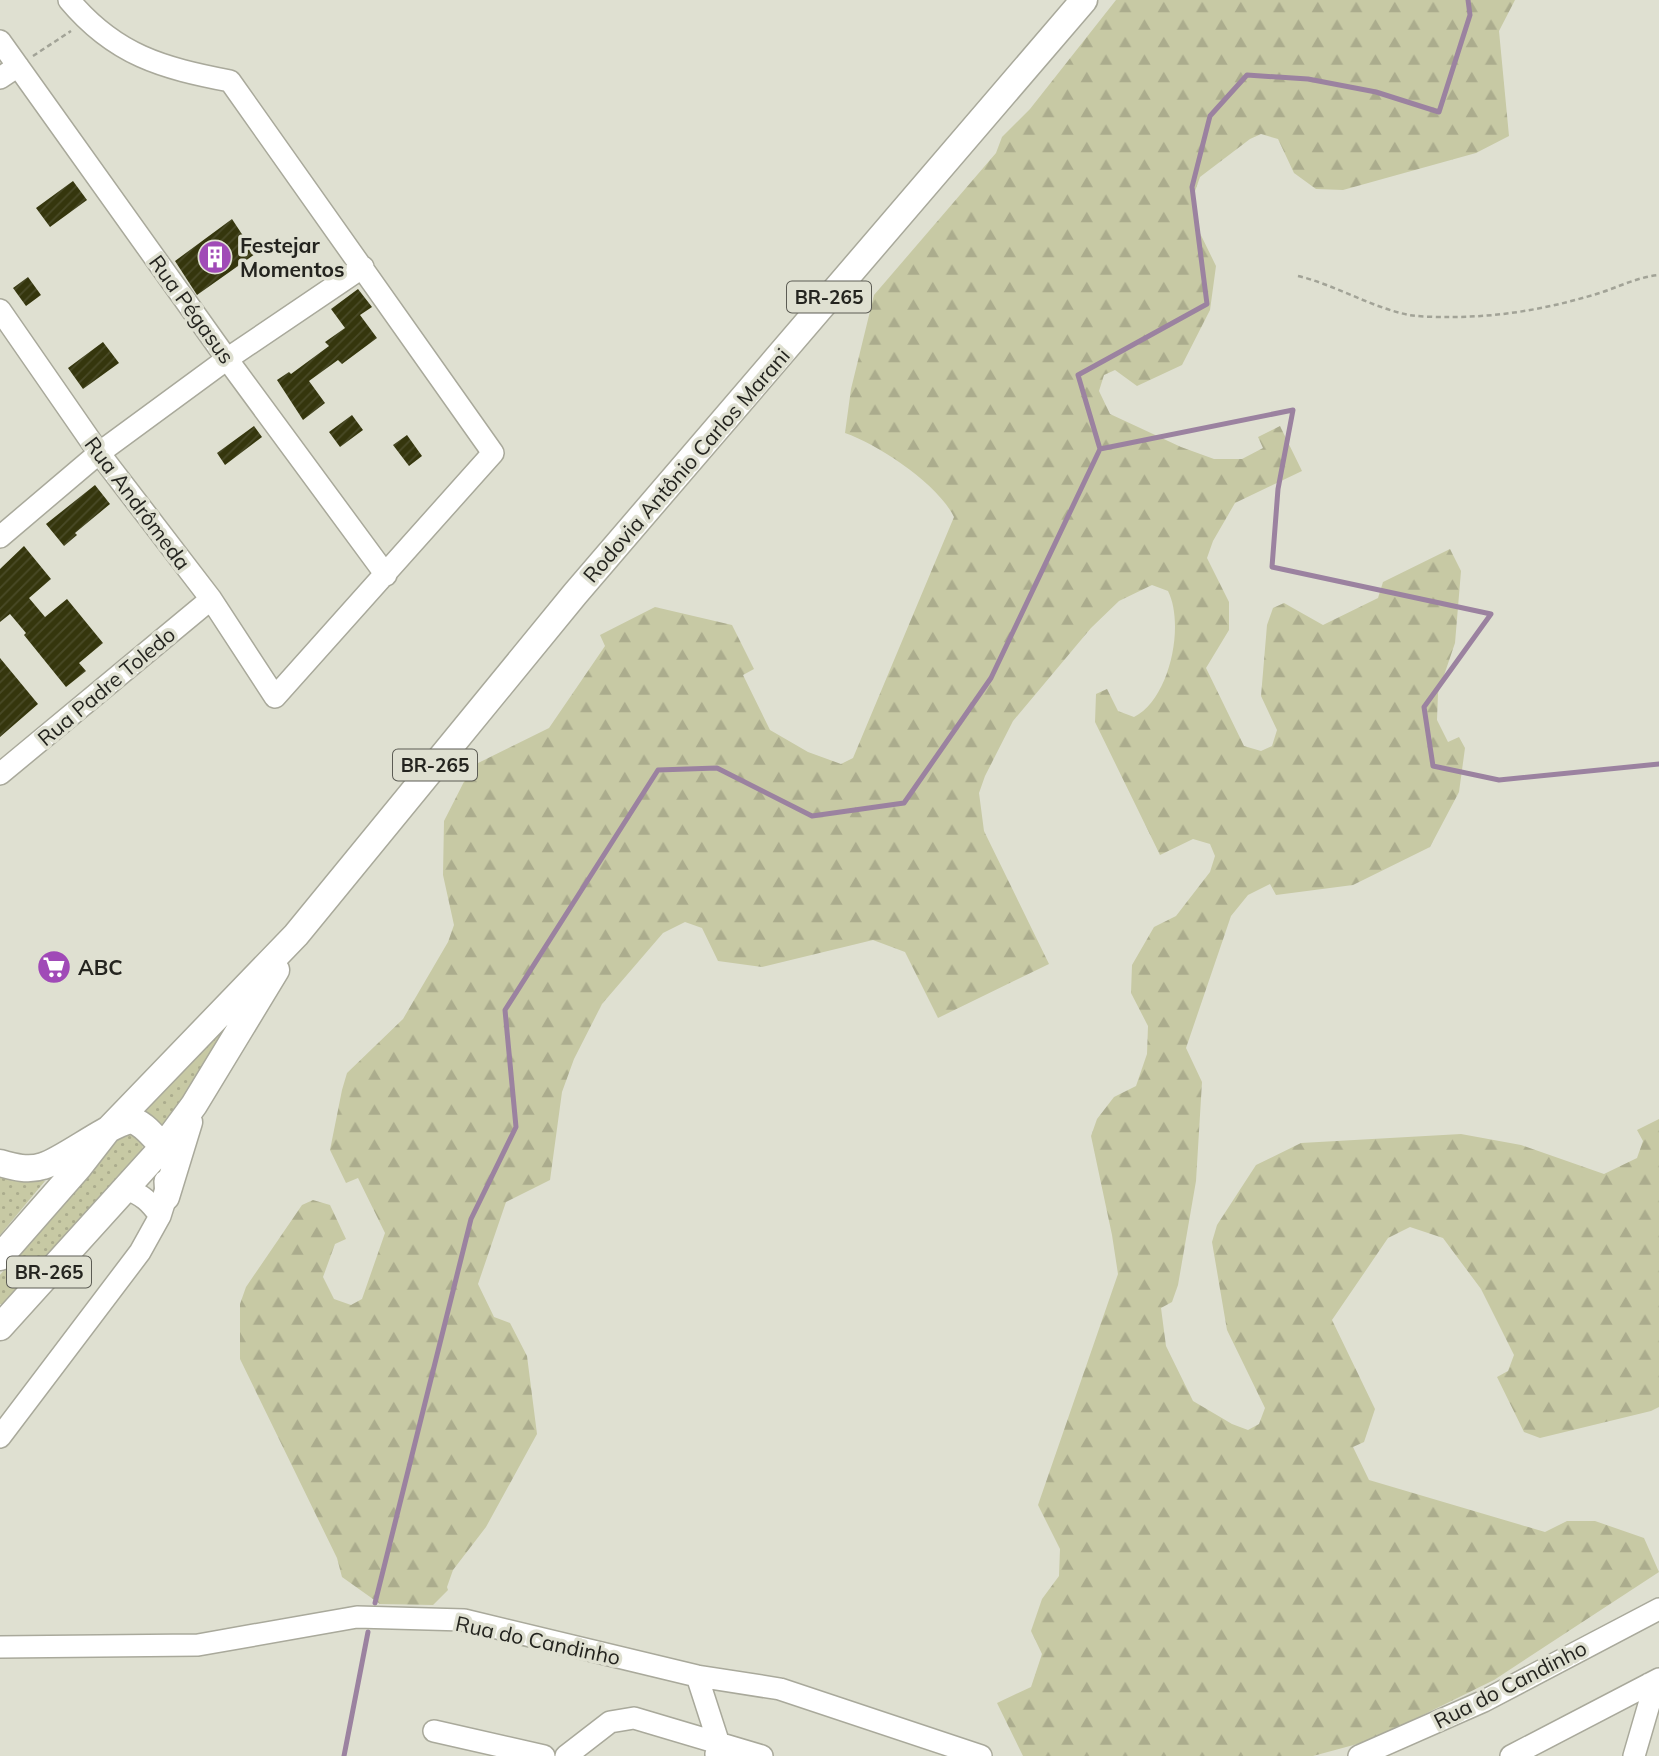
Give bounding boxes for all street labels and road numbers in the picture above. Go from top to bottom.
street label: Rua Pégasus [144,250,240,368]
road number: BR-265 [787,282,871,312]
street label: Rodovia Antônio Carlos Marani [577,343,795,587]
street label: Rua Andrômeda [80,431,196,575]
street label: Rua Padre Toledo [32,621,180,751]
road number: BR-265 [393,750,477,780]
road number: BR-265 [7,1256,91,1288]
street label: Rua do Candinho [453,1610,623,1670]
street label: Rua do Candinho [1429,1634,1591,1734]

